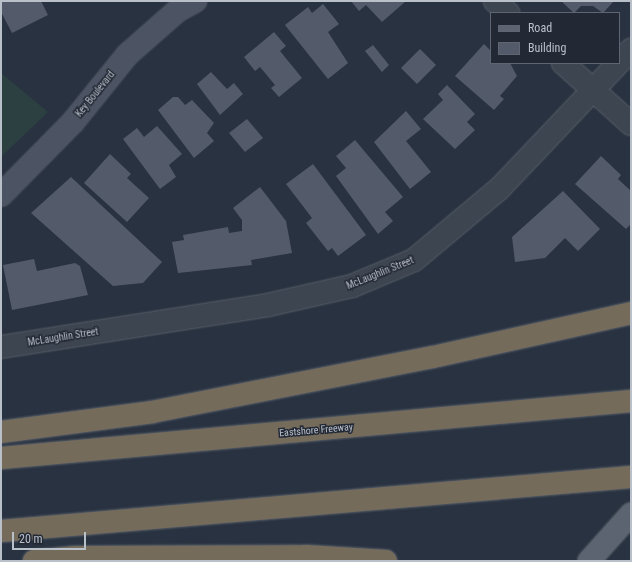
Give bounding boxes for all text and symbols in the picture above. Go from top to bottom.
legend [490,12,620,64]
text: Road [528,21,552,35]
text: Building [528,41,566,55]
street label: Key Boulevard [73,69,117,119]
street label: McLaughlin Street [345,254,415,292]
street label: McLaughlin Street [27,325,99,349]
street label: Eastshore Freeway [279,421,353,439]
scale bar [14,524,88,550]
text: 20 m [19,532,43,546]

